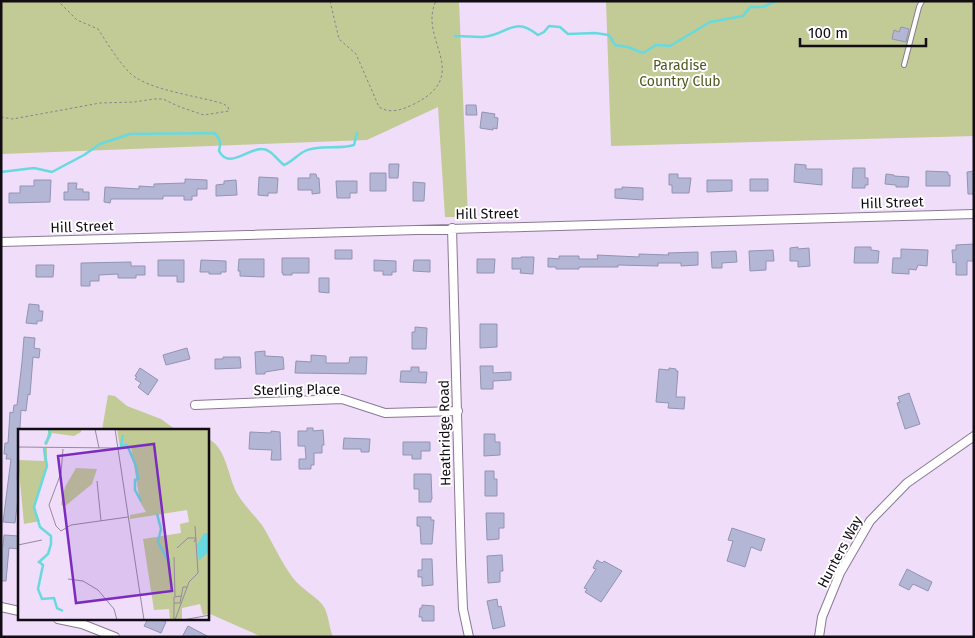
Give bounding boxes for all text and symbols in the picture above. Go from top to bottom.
scale bar [800,15,926,47]
text: 100 m [808,24,848,42]
park label: Paradise Country Club [639,57,721,90]
street label: Hill Street [860,193,925,213]
street label: Hill Street [455,205,520,223]
street label: Hill Street [50,217,115,237]
street label: Heathridge Road [436,380,454,486]
street label: Sterling Place [254,381,340,399]
inset map [18,429,209,620]
street label: Hunters Way [814,513,866,591]

